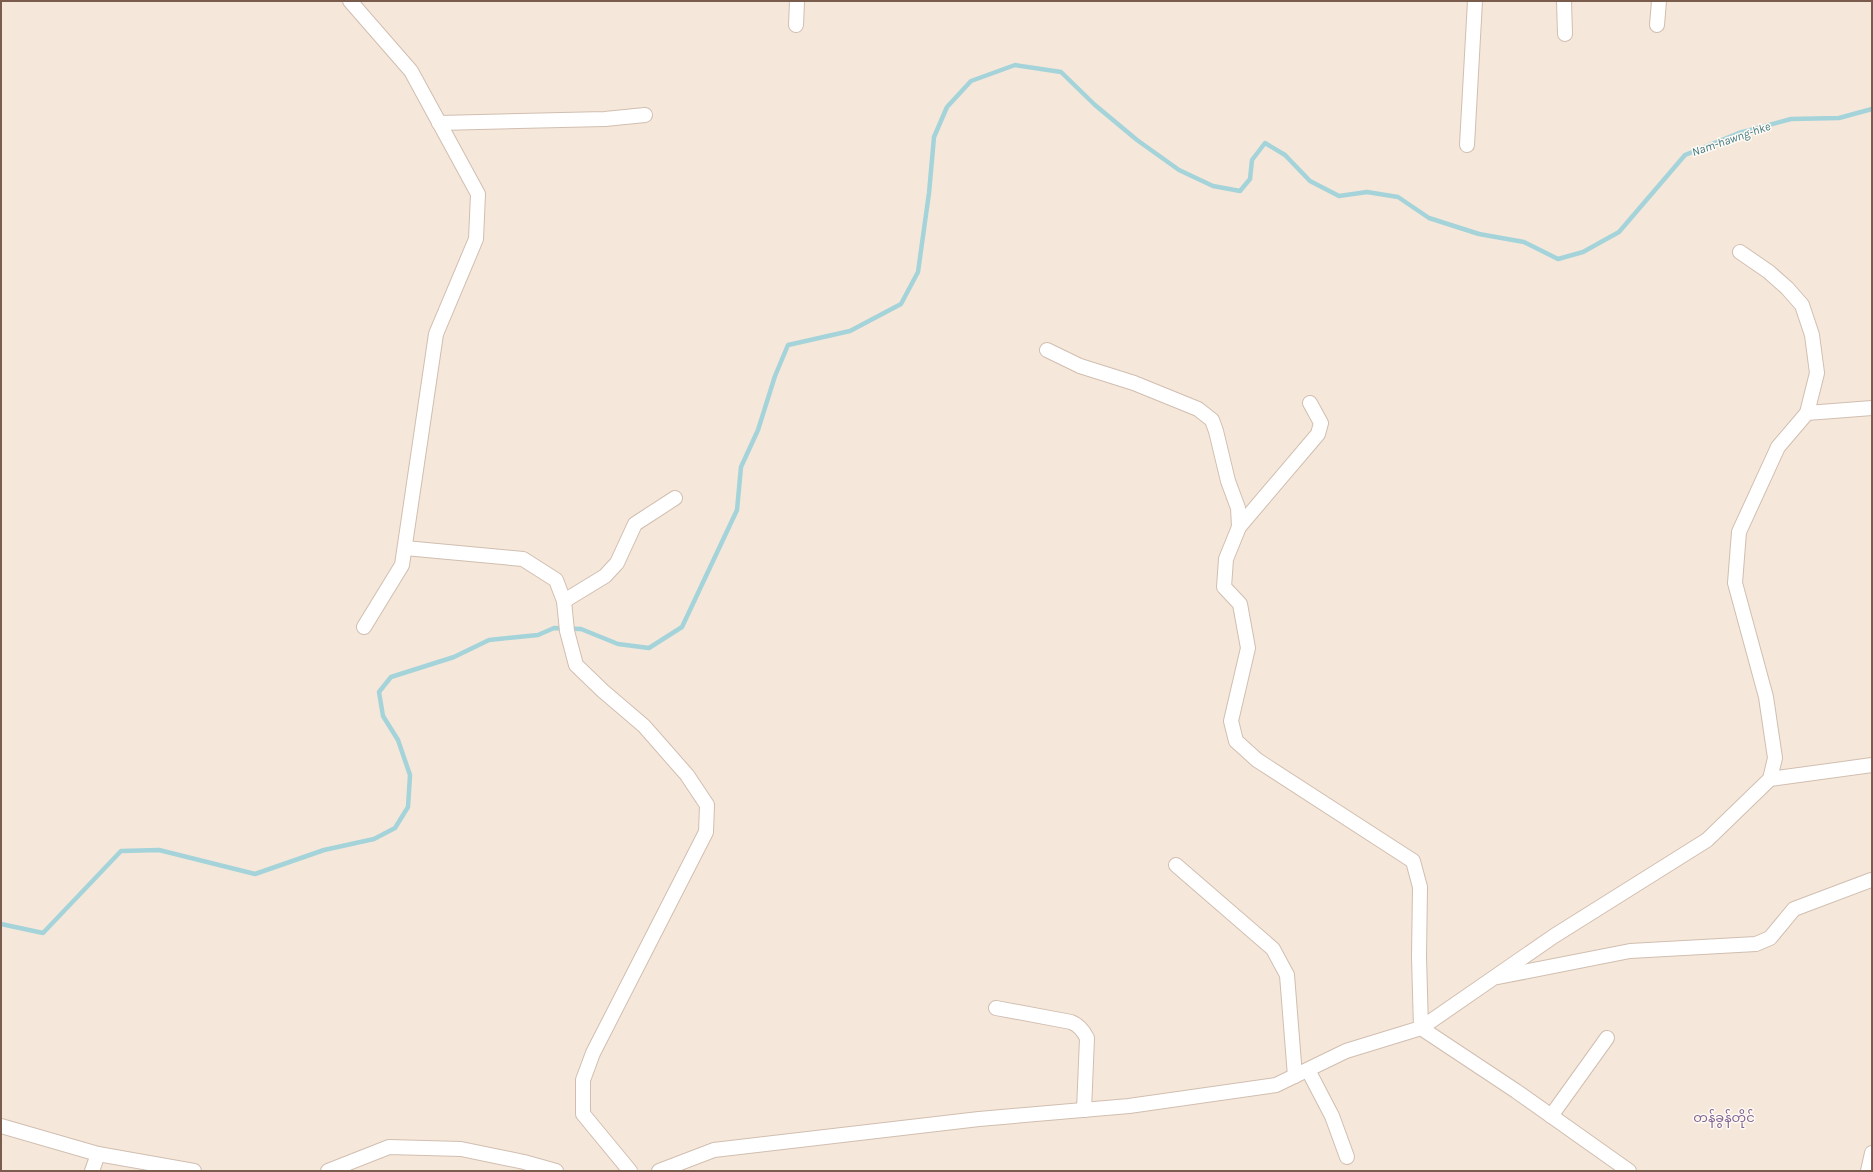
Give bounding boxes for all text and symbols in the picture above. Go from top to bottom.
water label: Nam-hawng-hke [1690,119,1773,159]
district label: တန်ခွန်တိုင် [1693,1109,1755,1128]

